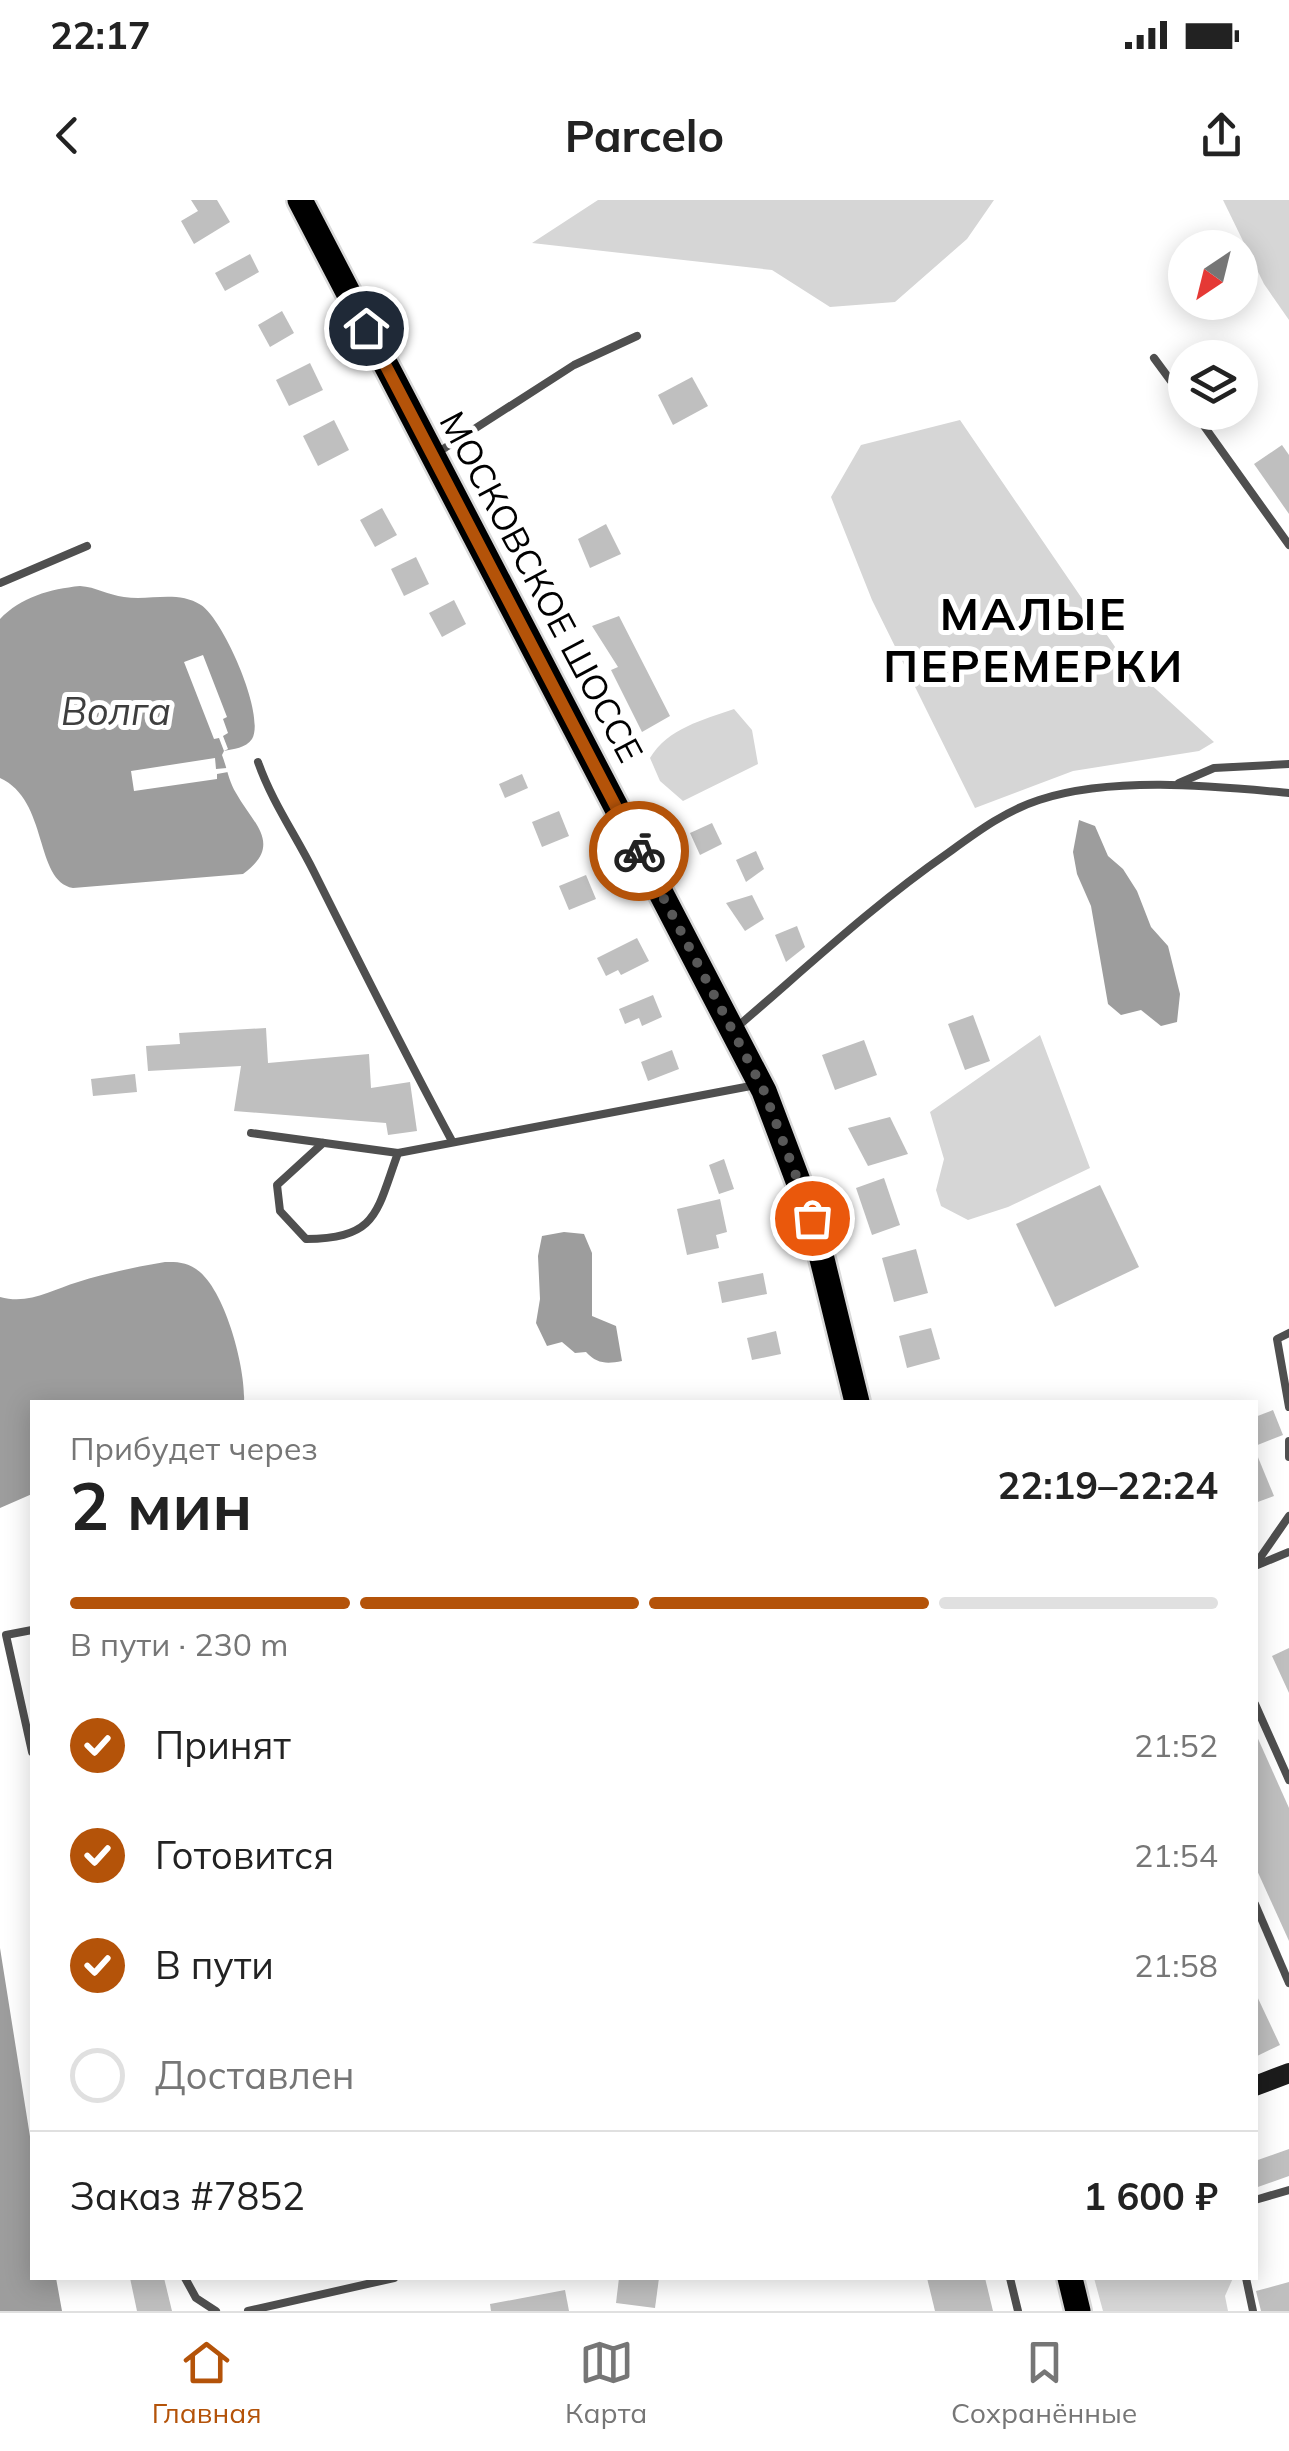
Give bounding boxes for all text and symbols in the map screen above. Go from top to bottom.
text: 22:17 [50,11,151,59]
text: Parcelo [565,107,724,163]
icon: back [40,108,95,163]
icon: share [1194,108,1249,163]
north arrow [1168,230,1258,320]
map controls [1168,230,1258,430]
pin [324,286,409,371]
icon: home [339,301,394,356]
button: layers [1168,340,1258,430]
street label: МОСКОВСКОЕ ШОССЕ [431,404,653,769]
district label: МАЛЫЕ ПЕРЕМЕРКИ [883,585,1185,693]
water label: Волга [61,687,171,735]
courier [589,801,689,901]
icon: bike [612,824,667,879]
pin [770,1176,855,1261]
icon: bag [785,1191,840,1246]
text: Прибудет через [70,1428,318,1468]
text: 22:19–22:24 [998,1461,1218,1509]
text: 2 мин [70,1465,252,1546]
text: В пути · 230 m [70,1624,288,1664]
icon: check [70,1718,125,1773]
text: Принят [155,1721,291,1769]
text: 21:52 [1134,1725,1218,1765]
icon: check [70,1828,125,1883]
text: Готовится [155,1831,334,1879]
text: 21:54 [1134,1835,1218,1875]
icon: check [70,1938,125,1993]
text: В пути [155,1941,274,1989]
text: 21:58 [1134,1945,1218,1985]
text: Доставлен [155,2051,355,2099]
text: Заказ #7852 [70,2172,305,2220]
text: 1 600 ₽ [1083,2172,1218,2220]
tab: Главная [152,2335,262,2430]
tab: Карта [565,2335,647,2430]
tab: Сохранённые [951,2335,1137,2430]

